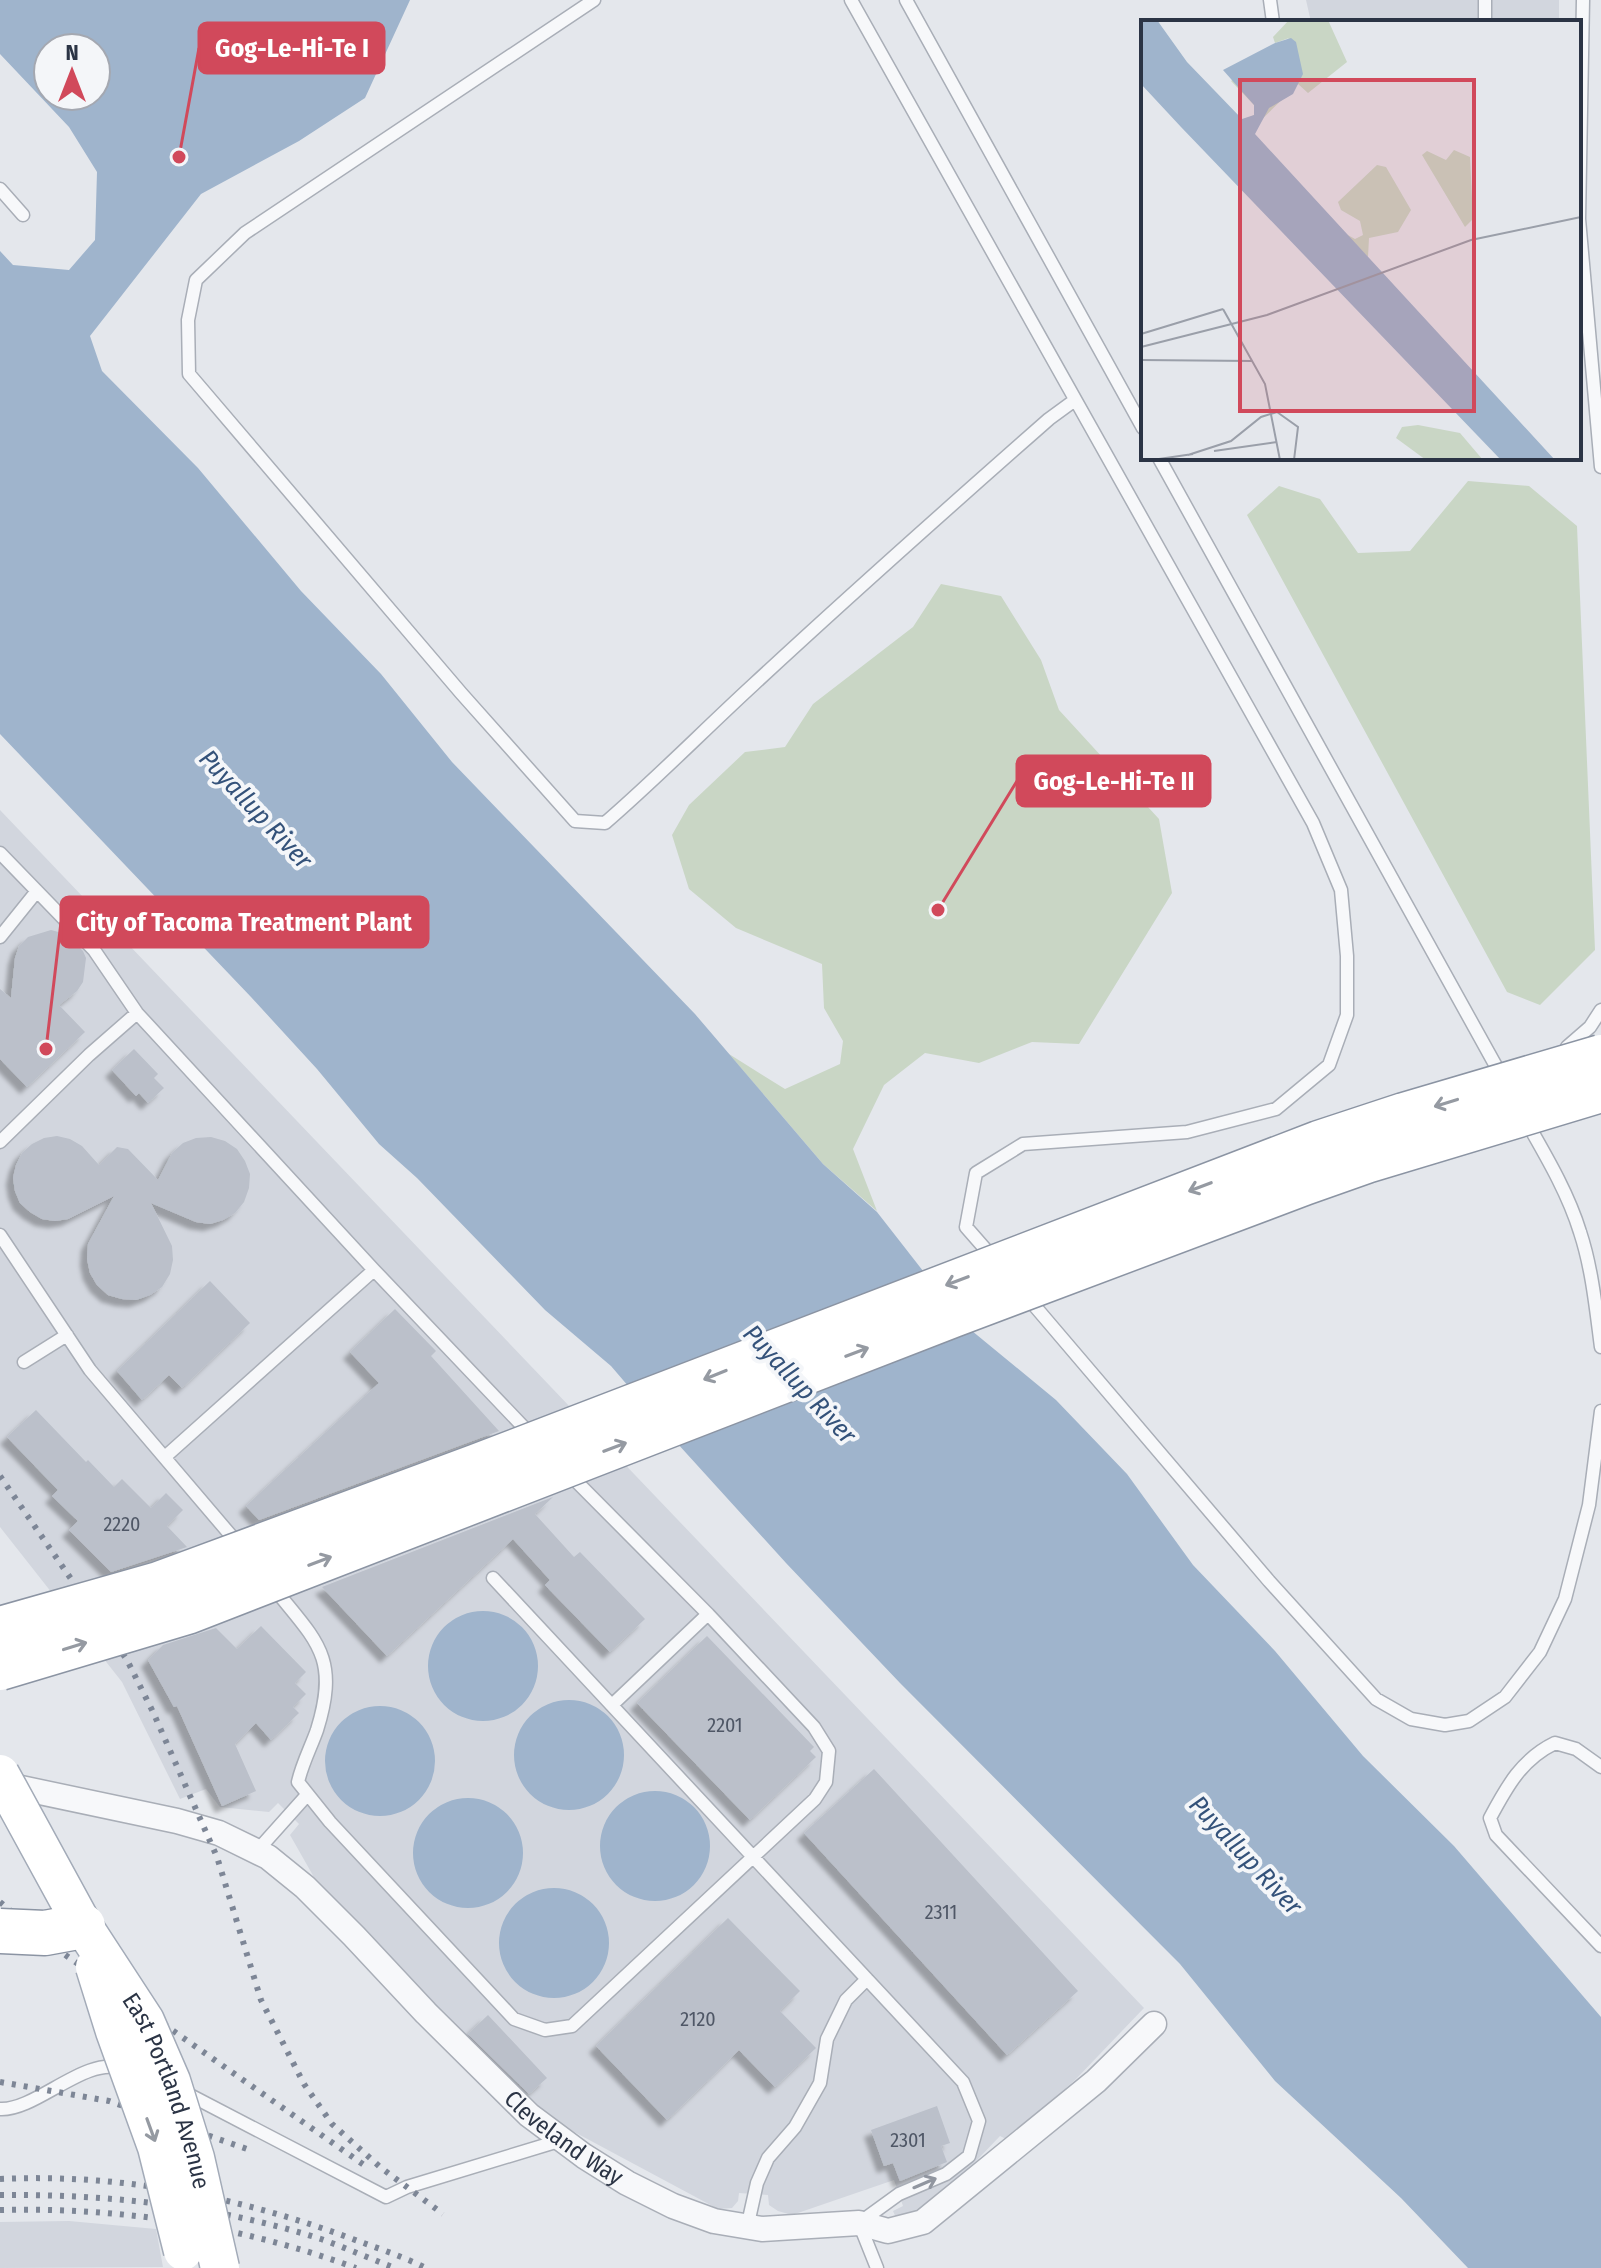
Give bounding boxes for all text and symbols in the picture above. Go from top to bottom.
inset map [1141,20,1581,460]
callout: Gog-Le-Hi-Te I [199,23,384,73]
north arrow [32,32,112,112]
text: Gog-Le-Hi-Te I [215,33,369,64]
text: N [65,39,79,66]
water label: Puyallup River [193,743,319,876]
callout: Gog-Le-Hi-Te II [1017,756,1210,806]
text: Gog-Le-Hi-Te II [1034,766,1194,797]
callout: City of Tacoma Treatment Plant [61,897,428,947]
text: City of Tacoma Treatment Plant [76,907,413,938]
one-way arrow [1433,1096,1459,1111]
one-way arrow [1188,1181,1213,1195]
one-way arrow [945,1275,970,1289]
water label: Puyallup River [737,1318,863,1451]
one-way arrow [844,1344,869,1359]
one-way arrow [703,1369,728,1383]
one-way arrow [602,1439,627,1453]
house number: 2220 [104,1512,140,1536]
one-way arrow [307,1553,332,1567]
one-way arrow [61,1638,87,1653]
house number: 2201 [707,1713,743,1737]
water label: Puyallup River [1183,1789,1309,1922]
house number: 2311 [925,1900,957,1924]
street label: East Portland Avenue [117,1988,216,2192]
house number: 2120 [680,2007,716,2031]
street label: Cleveland Way [499,2085,628,2191]
one-way arrow [145,2118,159,2142]
house number: 2301 [890,2128,926,2152]
one-way arrow [912,2175,937,2189]

